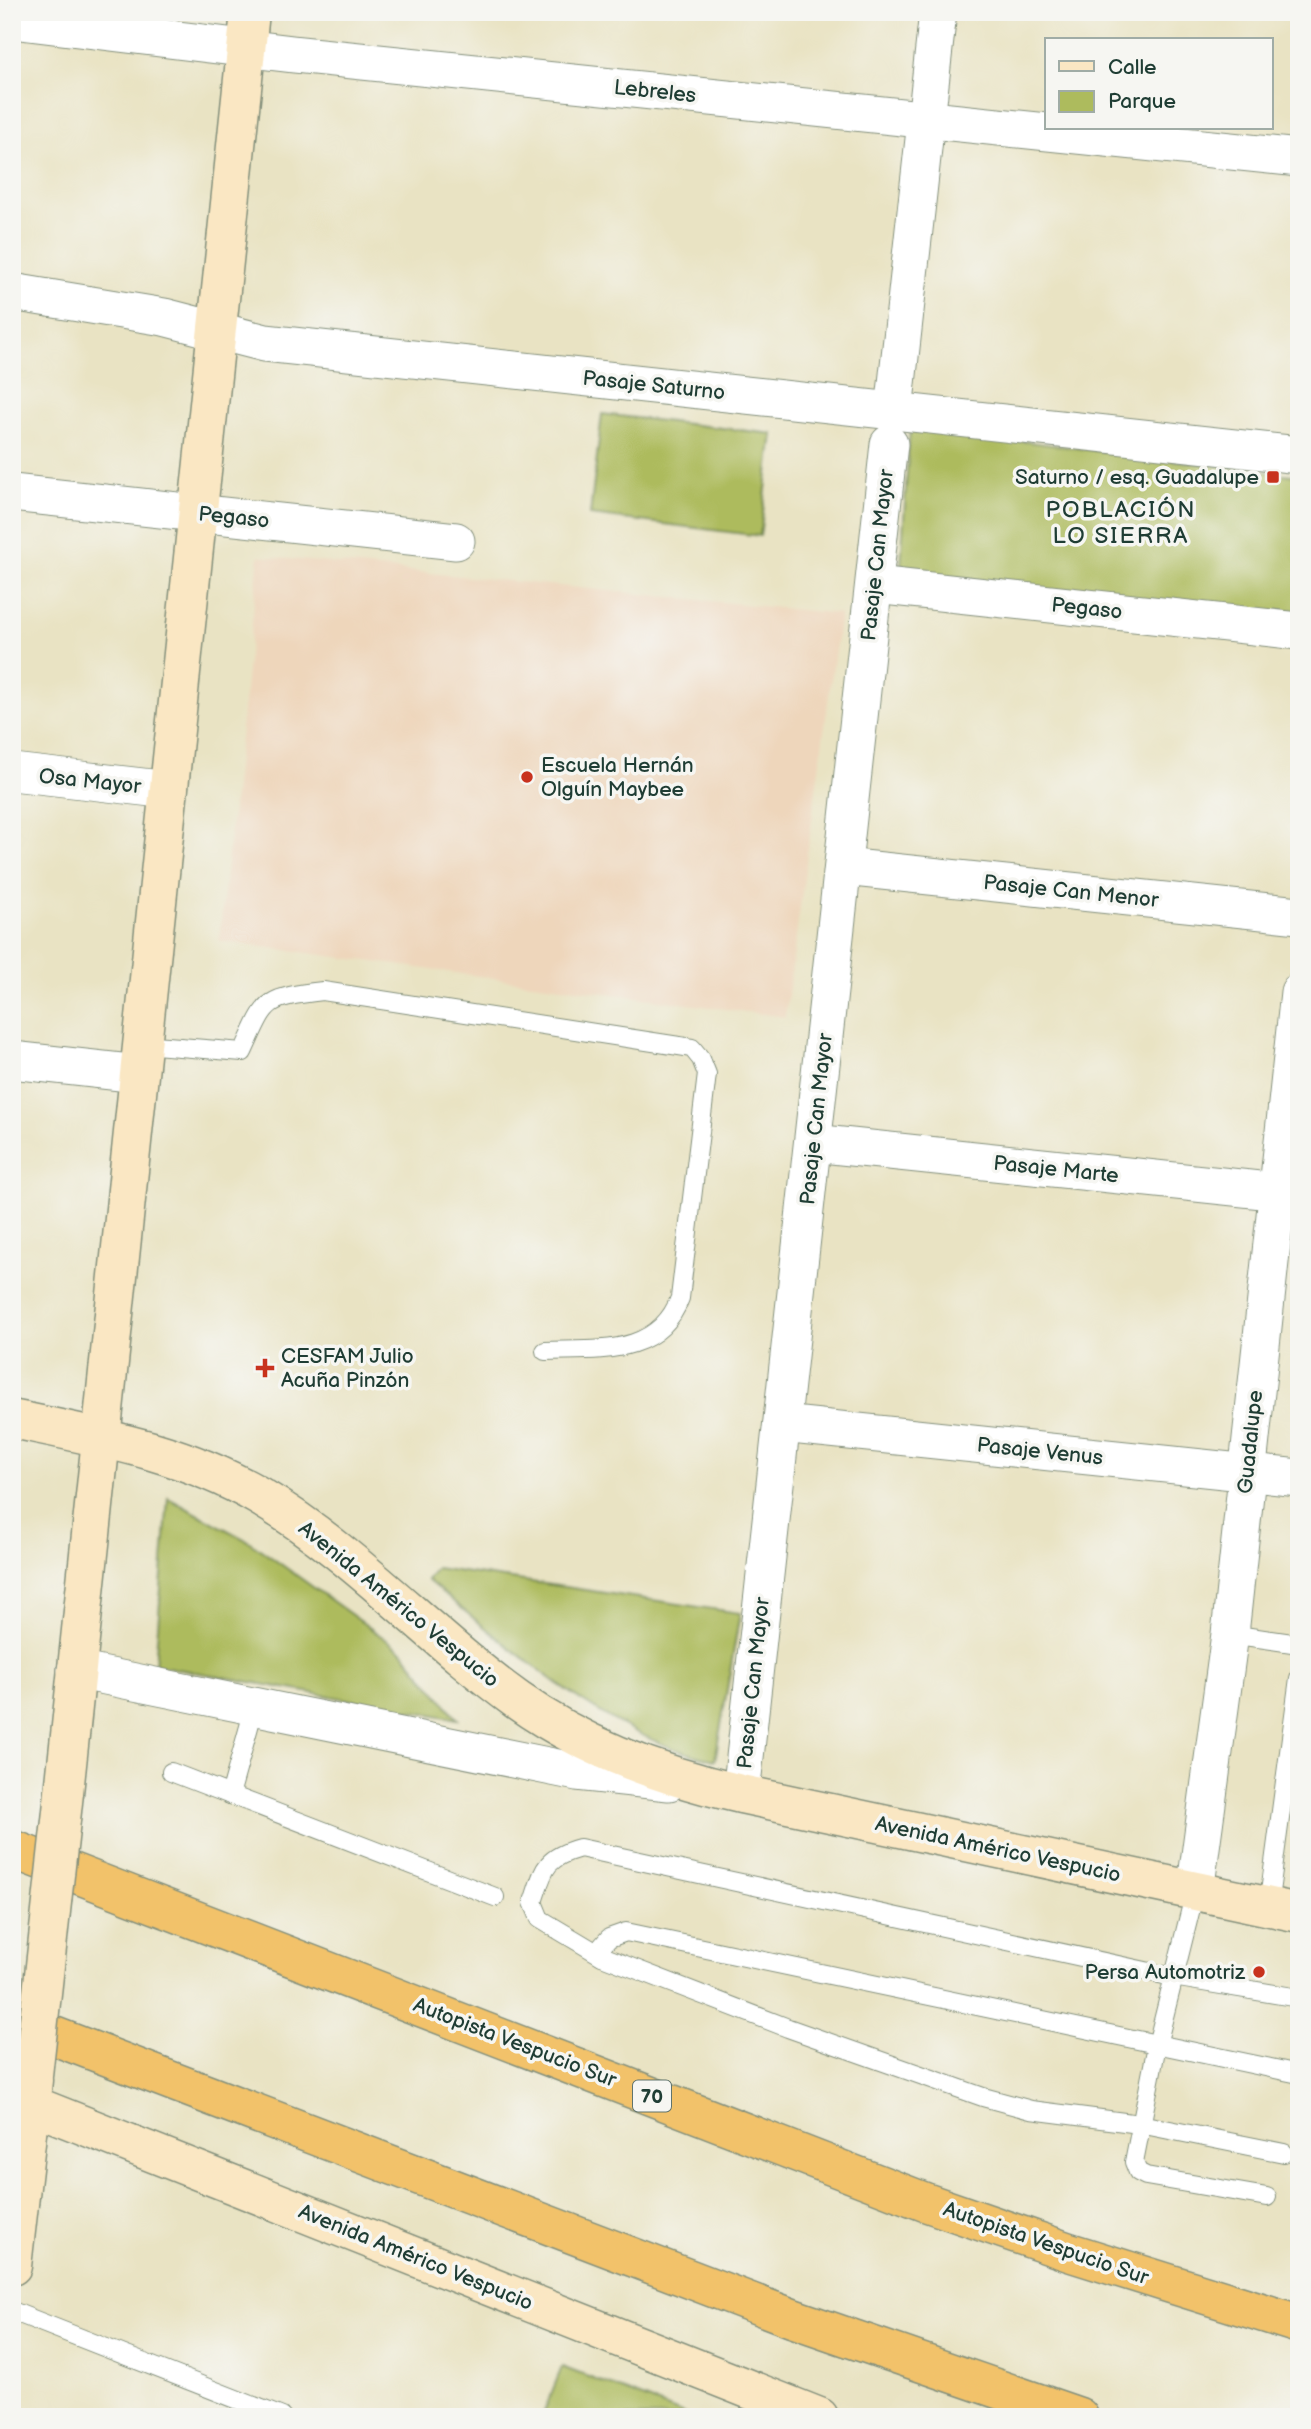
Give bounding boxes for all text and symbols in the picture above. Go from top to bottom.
legend [1045,38,1272,130]
text: Calle [1108,55,1157,80]
street label: Lebreles [613,75,697,108]
text: Parque [1108,89,1176,114]
street label: Pasaje Saturno [581,366,727,405]
place label: Saturno / esq. Guadalupe [1015,465,1259,490]
street label: Pasaje Can Mayor [856,468,899,642]
marker: Saturno / esq. Guadalupe [1265,469,1281,485]
district label: POBLACIÓN LO SIERRA [1045,496,1197,550]
street label: Pegaso [197,501,271,534]
street label: Pegaso [1050,592,1124,625]
place label: Escuela Hernán Olguín Maybee [541,753,694,802]
street label: Osa Mayor [38,764,143,799]
marker: Escuela Hernán Olguín Maybee [519,769,535,785]
street label: Pasaje Can Menor [982,870,1160,913]
street label: Pasaje Can Mayor [795,1032,838,1206]
street label: Pasaje Marte [992,1150,1120,1189]
place label: CESFAM Julio Acuña Pinzón [281,1344,414,1393]
marker: CESFAM Julio Acuña Pinzón [255,1358,275,1378]
street label: Guadalupe [1233,1389,1268,1495]
street label: Pasaje Venus [976,1432,1104,1471]
street label: Avenida Américo Vespucio [294,1516,504,1693]
street label: Pasaje Can Mayor [732,1596,775,1770]
street label: Avenida Américo Vespucio [873,1811,1123,1888]
place label: Persa Automotriz [1085,1960,1246,1985]
marker: Persa Automotriz [1251,1964,1267,1980]
street label: Autopista Vespucio Sur [410,1992,620,2093]
road number: 70 [633,2080,671,2112]
street label: Autopista Vespucio Sur [940,2197,1152,2290]
street label: Avenida Américo Vespucio [295,2199,537,2316]

